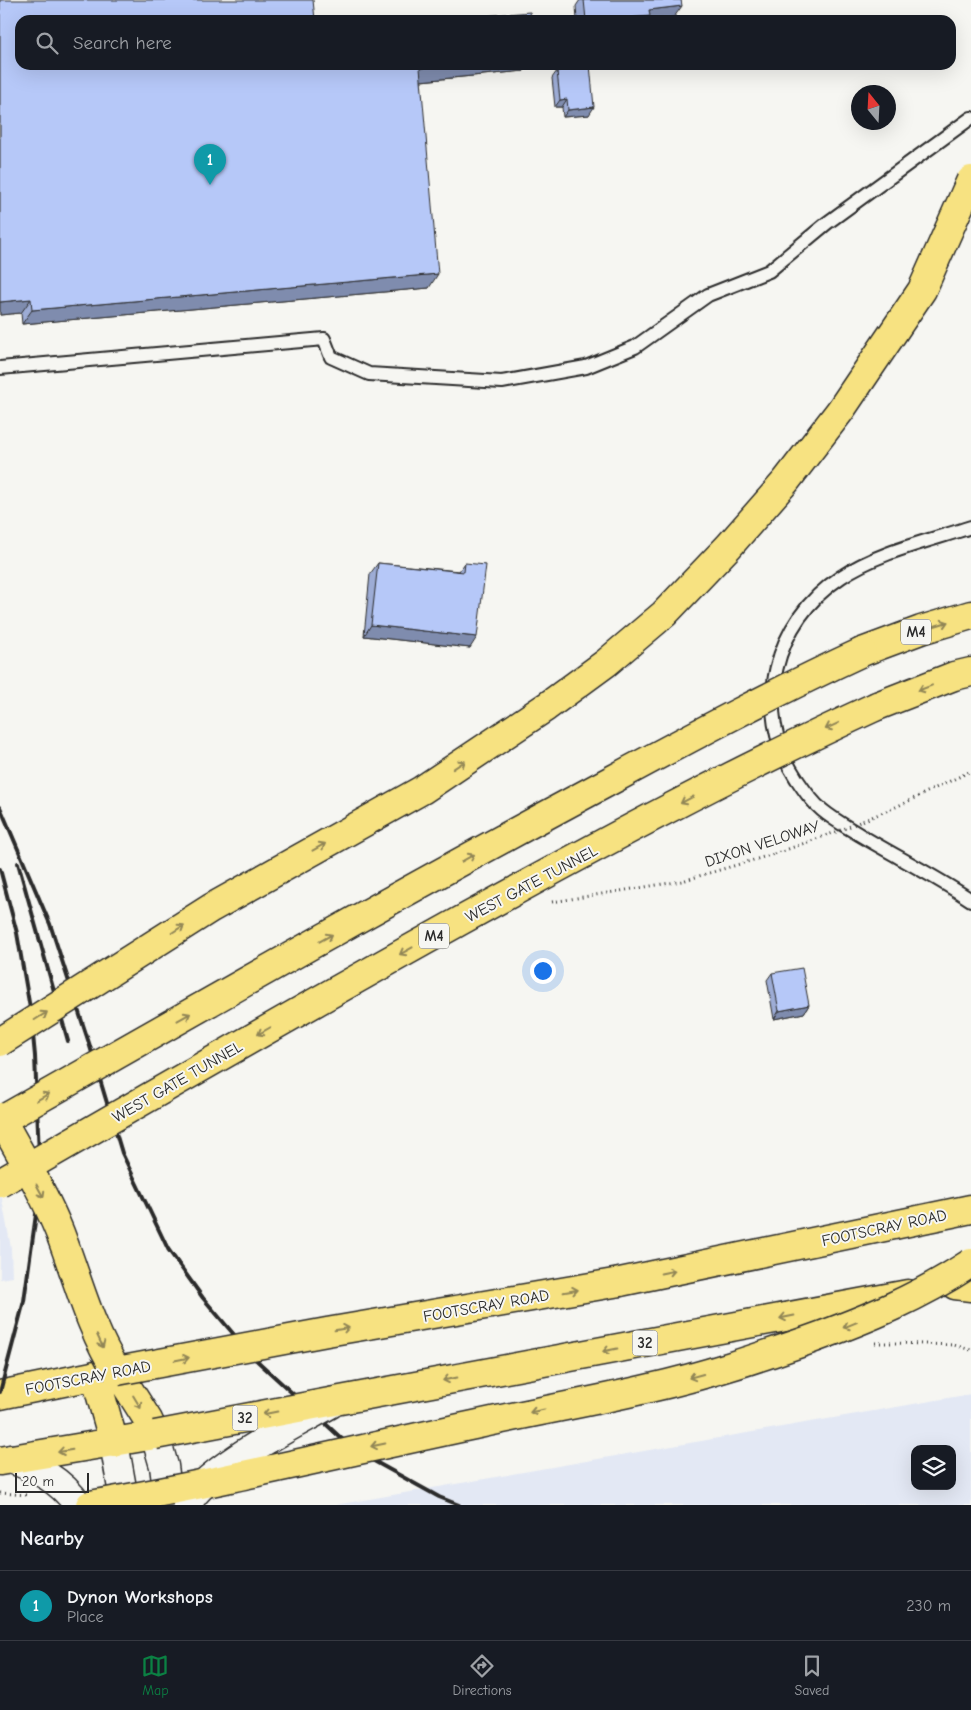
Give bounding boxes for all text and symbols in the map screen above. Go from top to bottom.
search box [15,15,956,70]
icon: search [33,29,61,57]
text: Search here [73,32,172,54]
north arrow [851,85,896,130]
pin: 1 [194,144,226,185]
one-way arrow [933,619,948,628]
road number: M4 [901,620,931,644]
one-way arrow [918,683,933,693]
one-way arrow [825,722,840,732]
one-way arrow [452,760,466,770]
one-way arrow [680,795,695,805]
street label: DIXON VELOWAY [703,817,822,871]
street label: WEST GATE TUNNEL [462,841,601,926]
one-way arrow [311,842,326,852]
one-way arrow [460,853,475,863]
one-way arrow [171,923,185,933]
road number: M4 [419,924,449,948]
one-way arrow [318,932,333,942]
one-way arrow [399,947,413,957]
your location [530,958,556,984]
one-way arrow [34,1011,48,1021]
one-way arrow [177,1012,192,1022]
one-way arrow [257,1026,271,1036]
street label: WEST GATE TUNNEL [109,1037,246,1126]
one-way arrow [35,1091,49,1101]
one-way arrow [35,1183,45,1198]
street label: FOOTSCRAY ROAD [820,1206,948,1250]
one-way arrow [660,1267,676,1277]
one-way arrow [563,1285,579,1295]
street label: FOOTSCRAY ROAD [422,1286,551,1326]
one-way arrow [779,1312,795,1322]
one-way arrow [843,1320,858,1330]
one-way arrow [334,1324,350,1334]
road number: 32 [632,1330,658,1356]
one-way arrow [96,1334,106,1349]
one-way arrow [602,1345,618,1355]
one-way arrow [174,1354,190,1363]
street label: FOOTSCRAY ROAD [24,1357,153,1399]
one-way arrow [688,1372,704,1381]
one-way arrow [442,1375,458,1385]
one-way arrow [133,1395,143,1409]
road number: 32 [232,1406,258,1430]
one-way arrow [530,1407,546,1416]
one-way arrow [263,1409,279,1419]
one-way arrow [371,1441,387,1450]
map controls [911,1445,956,1490]
button: layers [911,1445,956,1490]
one-way arrow [58,1446,74,1456]
scale bar [15,1470,89,1493]
text: 20 m [22,1473,54,1490]
text: Nearby [20,1526,84,1550]
text: Dynon Workshops [67,1586,213,1608]
text: 1 [33,1597,39,1615]
text: 230 m [906,1597,951,1615]
text: Place [67,1608,103,1626]
tab: Map [141,1652,169,1699]
tab: Directions [452,1652,512,1699]
tab: Saved [795,1652,830,1699]

